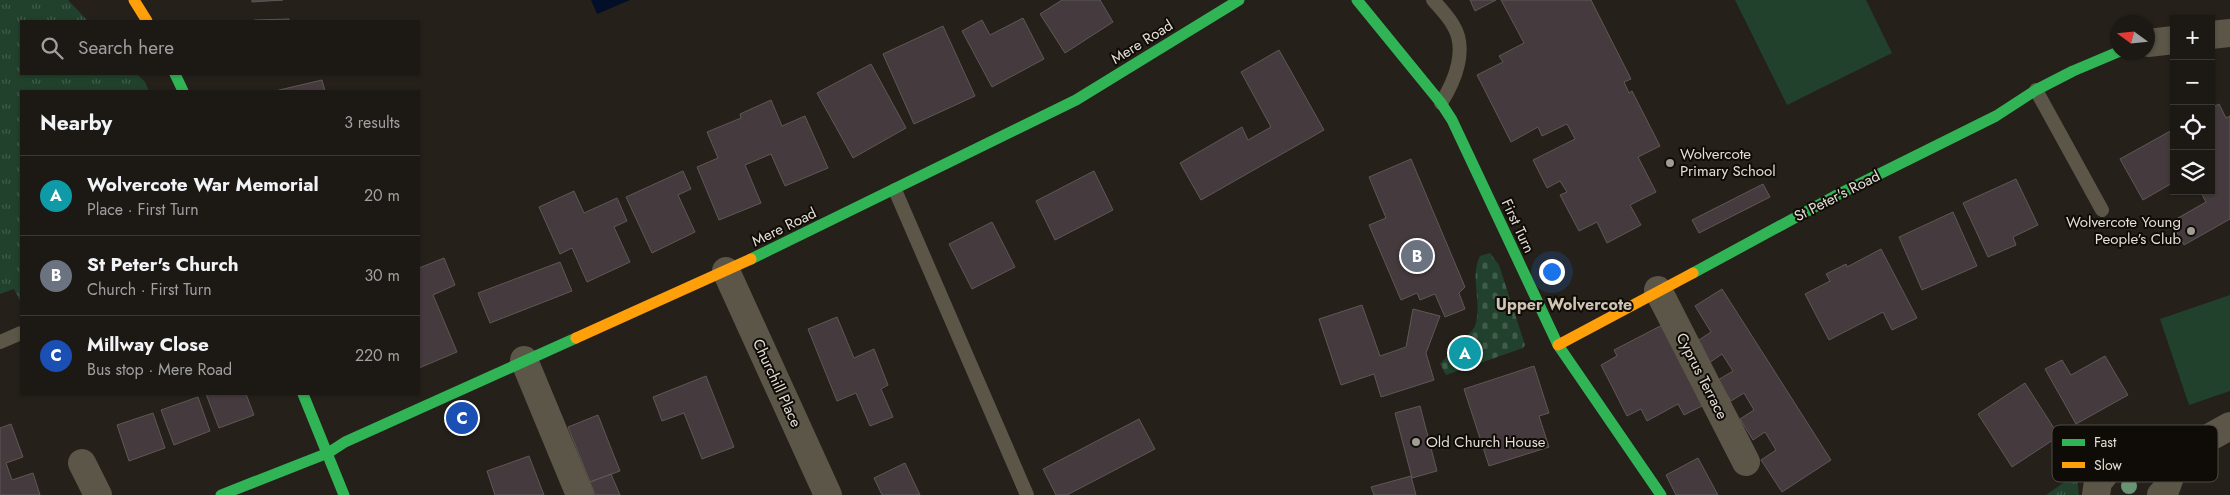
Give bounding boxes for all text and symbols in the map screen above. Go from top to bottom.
street label: Mere Road [1107,14,1177,70]
north arrow [2110,15,2155,60]
map controls [2170,15,2215,195]
button: + [2170,15,2215,60]
search box [20,20,420,75]
icon: search [38,34,66,62]
text: Search here [78,34,174,61]
button: − [2170,60,2215,105]
button: locate [2170,105,2215,150]
text: Nearby [40,108,112,138]
text: 3 results [344,111,400,134]
place label: Wolvercote Primary School [1680,143,1776,182]
button: layers [2170,150,2215,195]
marker: Wolvercote Primary School [1664,157,1676,169]
street label: St Peter's Road [1790,165,1884,227]
text: Wolvercote War Memorial [87,171,319,198]
text: A [50,184,62,207]
text: 20 m [364,184,400,207]
street label: First Turn [1496,195,1540,257]
text: Place · First Turn [87,198,199,221]
street label: Mere Road [748,202,820,252]
place label: Wolvercote Young People’s Club [2066,211,2181,250]
marker: Wolvercote Young People’s Club [2185,225,2197,237]
pin: B [1401,237,1433,275]
text: St Peter's Church [87,251,239,278]
your location [1539,259,1565,285]
text: B [51,264,61,287]
text: 30 m [364,264,400,287]
text: Church · First Turn [87,278,212,301]
district label: Upper Wolvercote [1496,293,1632,316]
street label: Cyprus Terrace [1671,329,1733,423]
text: Millway Close [87,331,209,358]
pin: A [1449,334,1481,372]
street label: Churchill Place [747,335,807,431]
text: C [50,344,62,367]
text: 220 m [355,344,400,367]
text: Bus stop · Mere Road [87,358,232,381]
pin: C [446,399,478,437]
legend [2052,425,2218,482]
place label: Old Church House [1426,431,1546,453]
text: Fast [2094,432,2117,452]
marker: Old Church House [1410,436,1422,448]
text: Slow [2094,455,2122,475]

